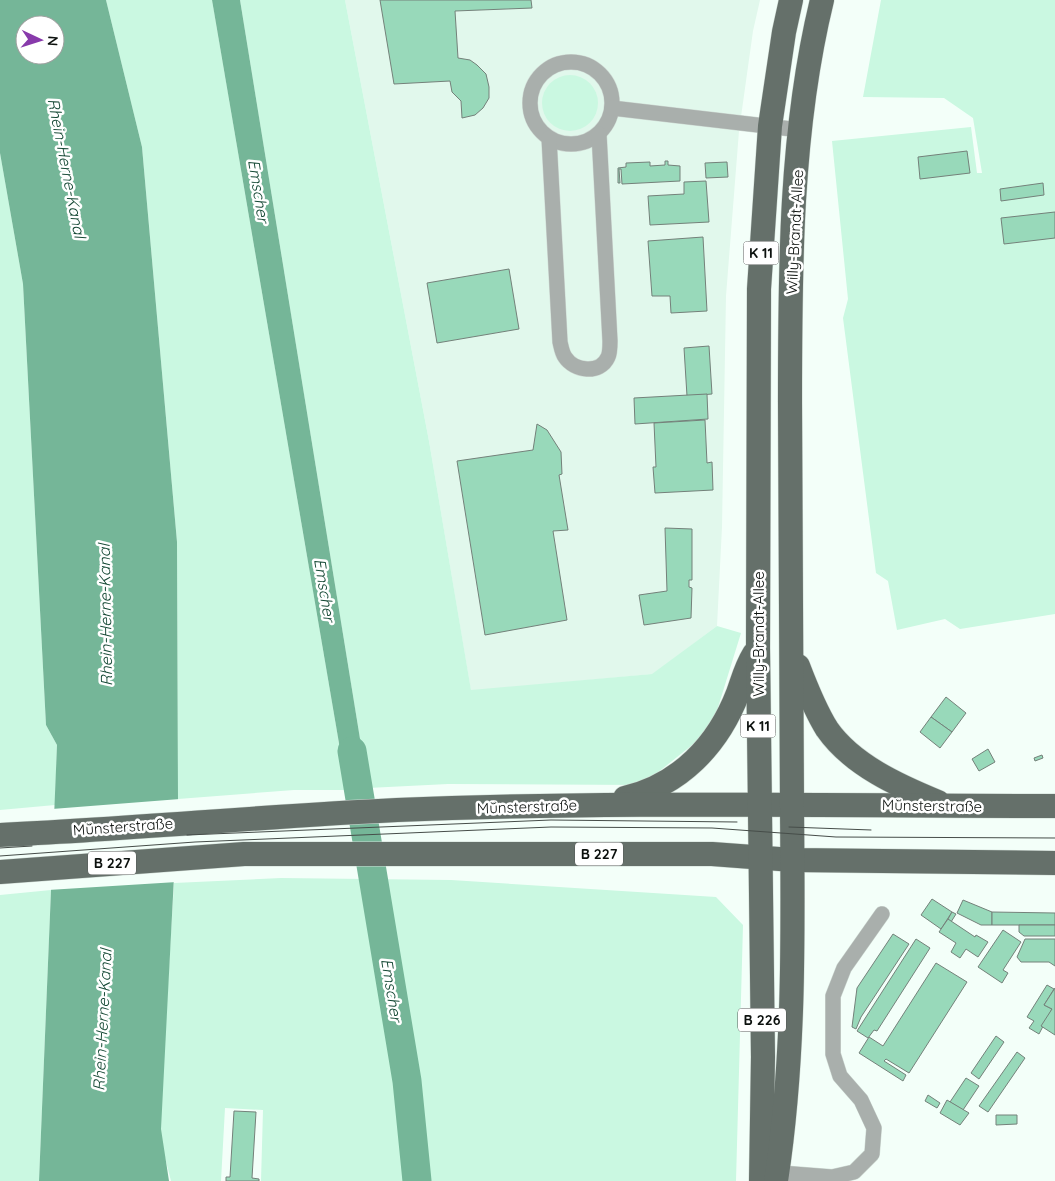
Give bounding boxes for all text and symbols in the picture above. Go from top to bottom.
north arrow [15,15,65,65]
text: N [44,35,62,47]
water label: Rhein-Herne-Kanal [44,96,91,242]
water label: Emscher [244,158,274,226]
street label: Willy-Brandt-Allee [782,169,807,295]
road number: K 11 [744,242,778,264]
water label: Rhein-Herne-Kanal [94,541,116,686]
water label: Emscher [310,557,340,625]
street label: Willy-Brandt-Allee [749,571,768,697]
road number: K 11 [740,714,776,738]
street label: Münsterstraße [477,795,577,818]
street label: Münsterstraße [882,795,982,816]
street label: Münsterstraße [72,814,174,839]
road number: B 227 [575,842,623,866]
road number: B 227 [88,851,136,874]
water label: Rhein-Herne-Kanal [88,946,116,1091]
water label: Emscher [377,957,407,1025]
road number: B 226 [738,1008,786,1032]

